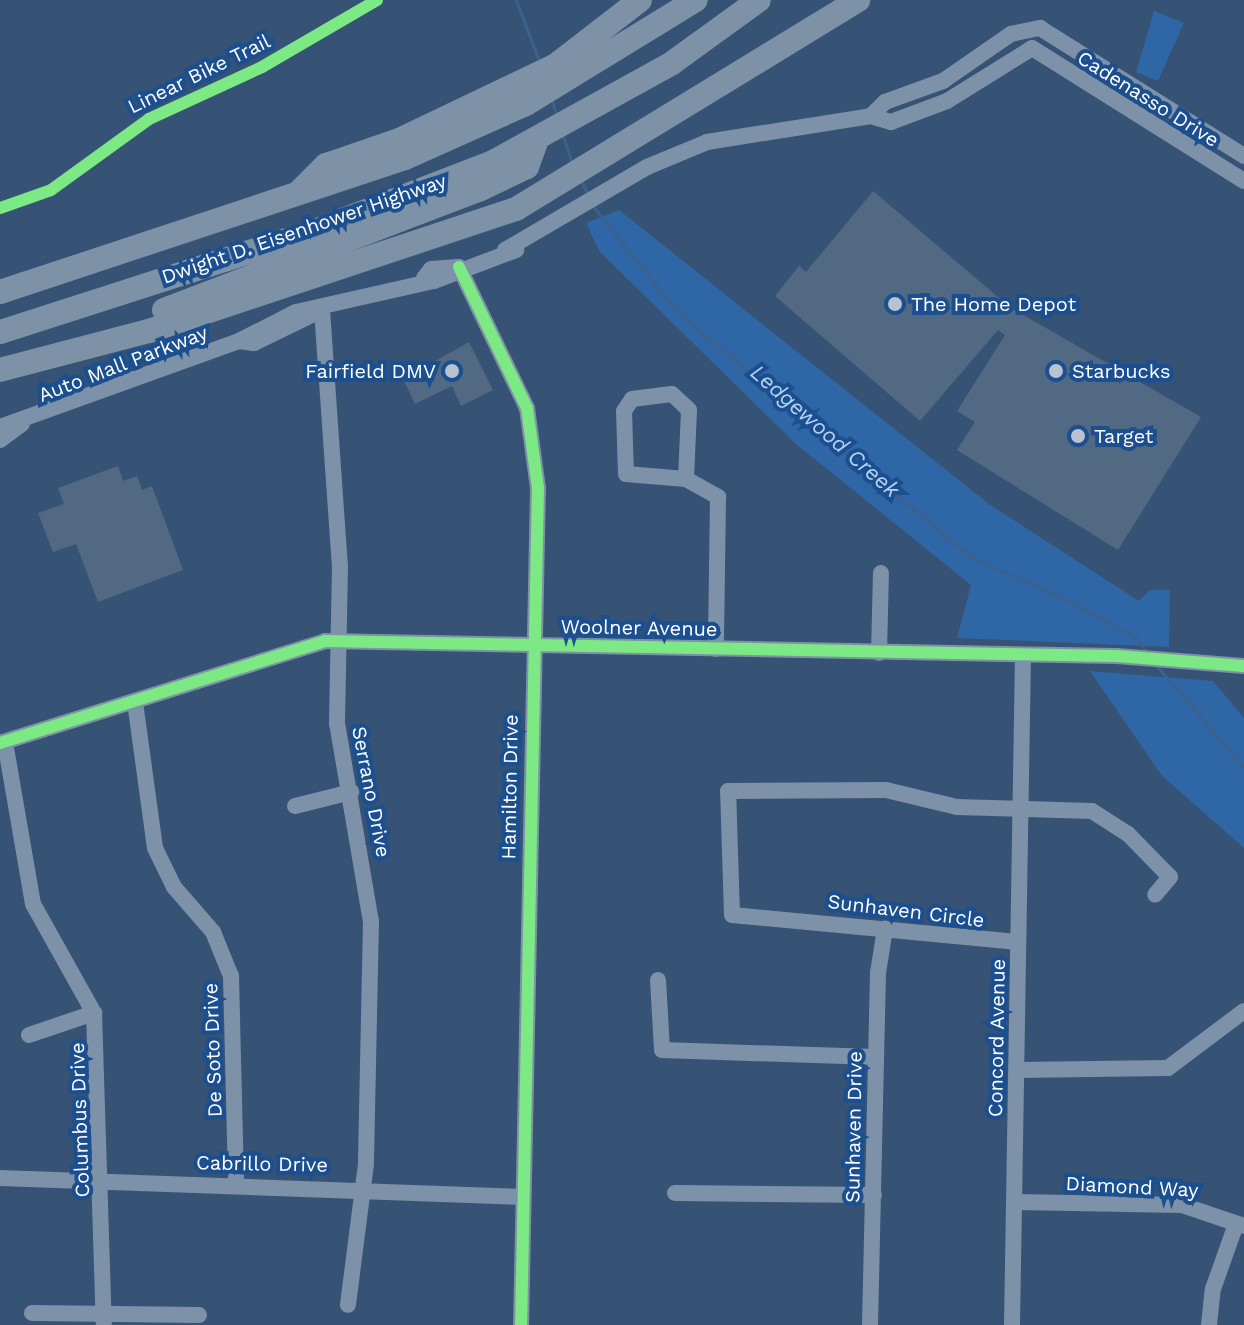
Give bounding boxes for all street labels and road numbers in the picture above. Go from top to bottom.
street label: Linear Bike Trail [123,29,275,119]
street label: Cadenasso Drive [1073,46,1223,152]
street label: Dwight D. Eisenhower Highway [158,169,450,289]
street label: Auto Mall Parkway [34,320,212,408]
street label: Woolner Avenue [560,615,718,641]
street label: Hamilton Drive [497,714,523,860]
street label: Serrano Drive [347,725,395,859]
street label: Sunhaven Circle [826,889,986,933]
street label: Concord Avenue [984,958,1010,1118]
street label: De Soto Drive [199,982,227,1118]
street label: Columbus Drive [65,1042,95,1198]
street label: Sunhaven Drive [841,1051,867,1203]
street label: Cabrillo Drive [196,1151,328,1177]
street label: Diamond Way [1065,1172,1199,1202]

